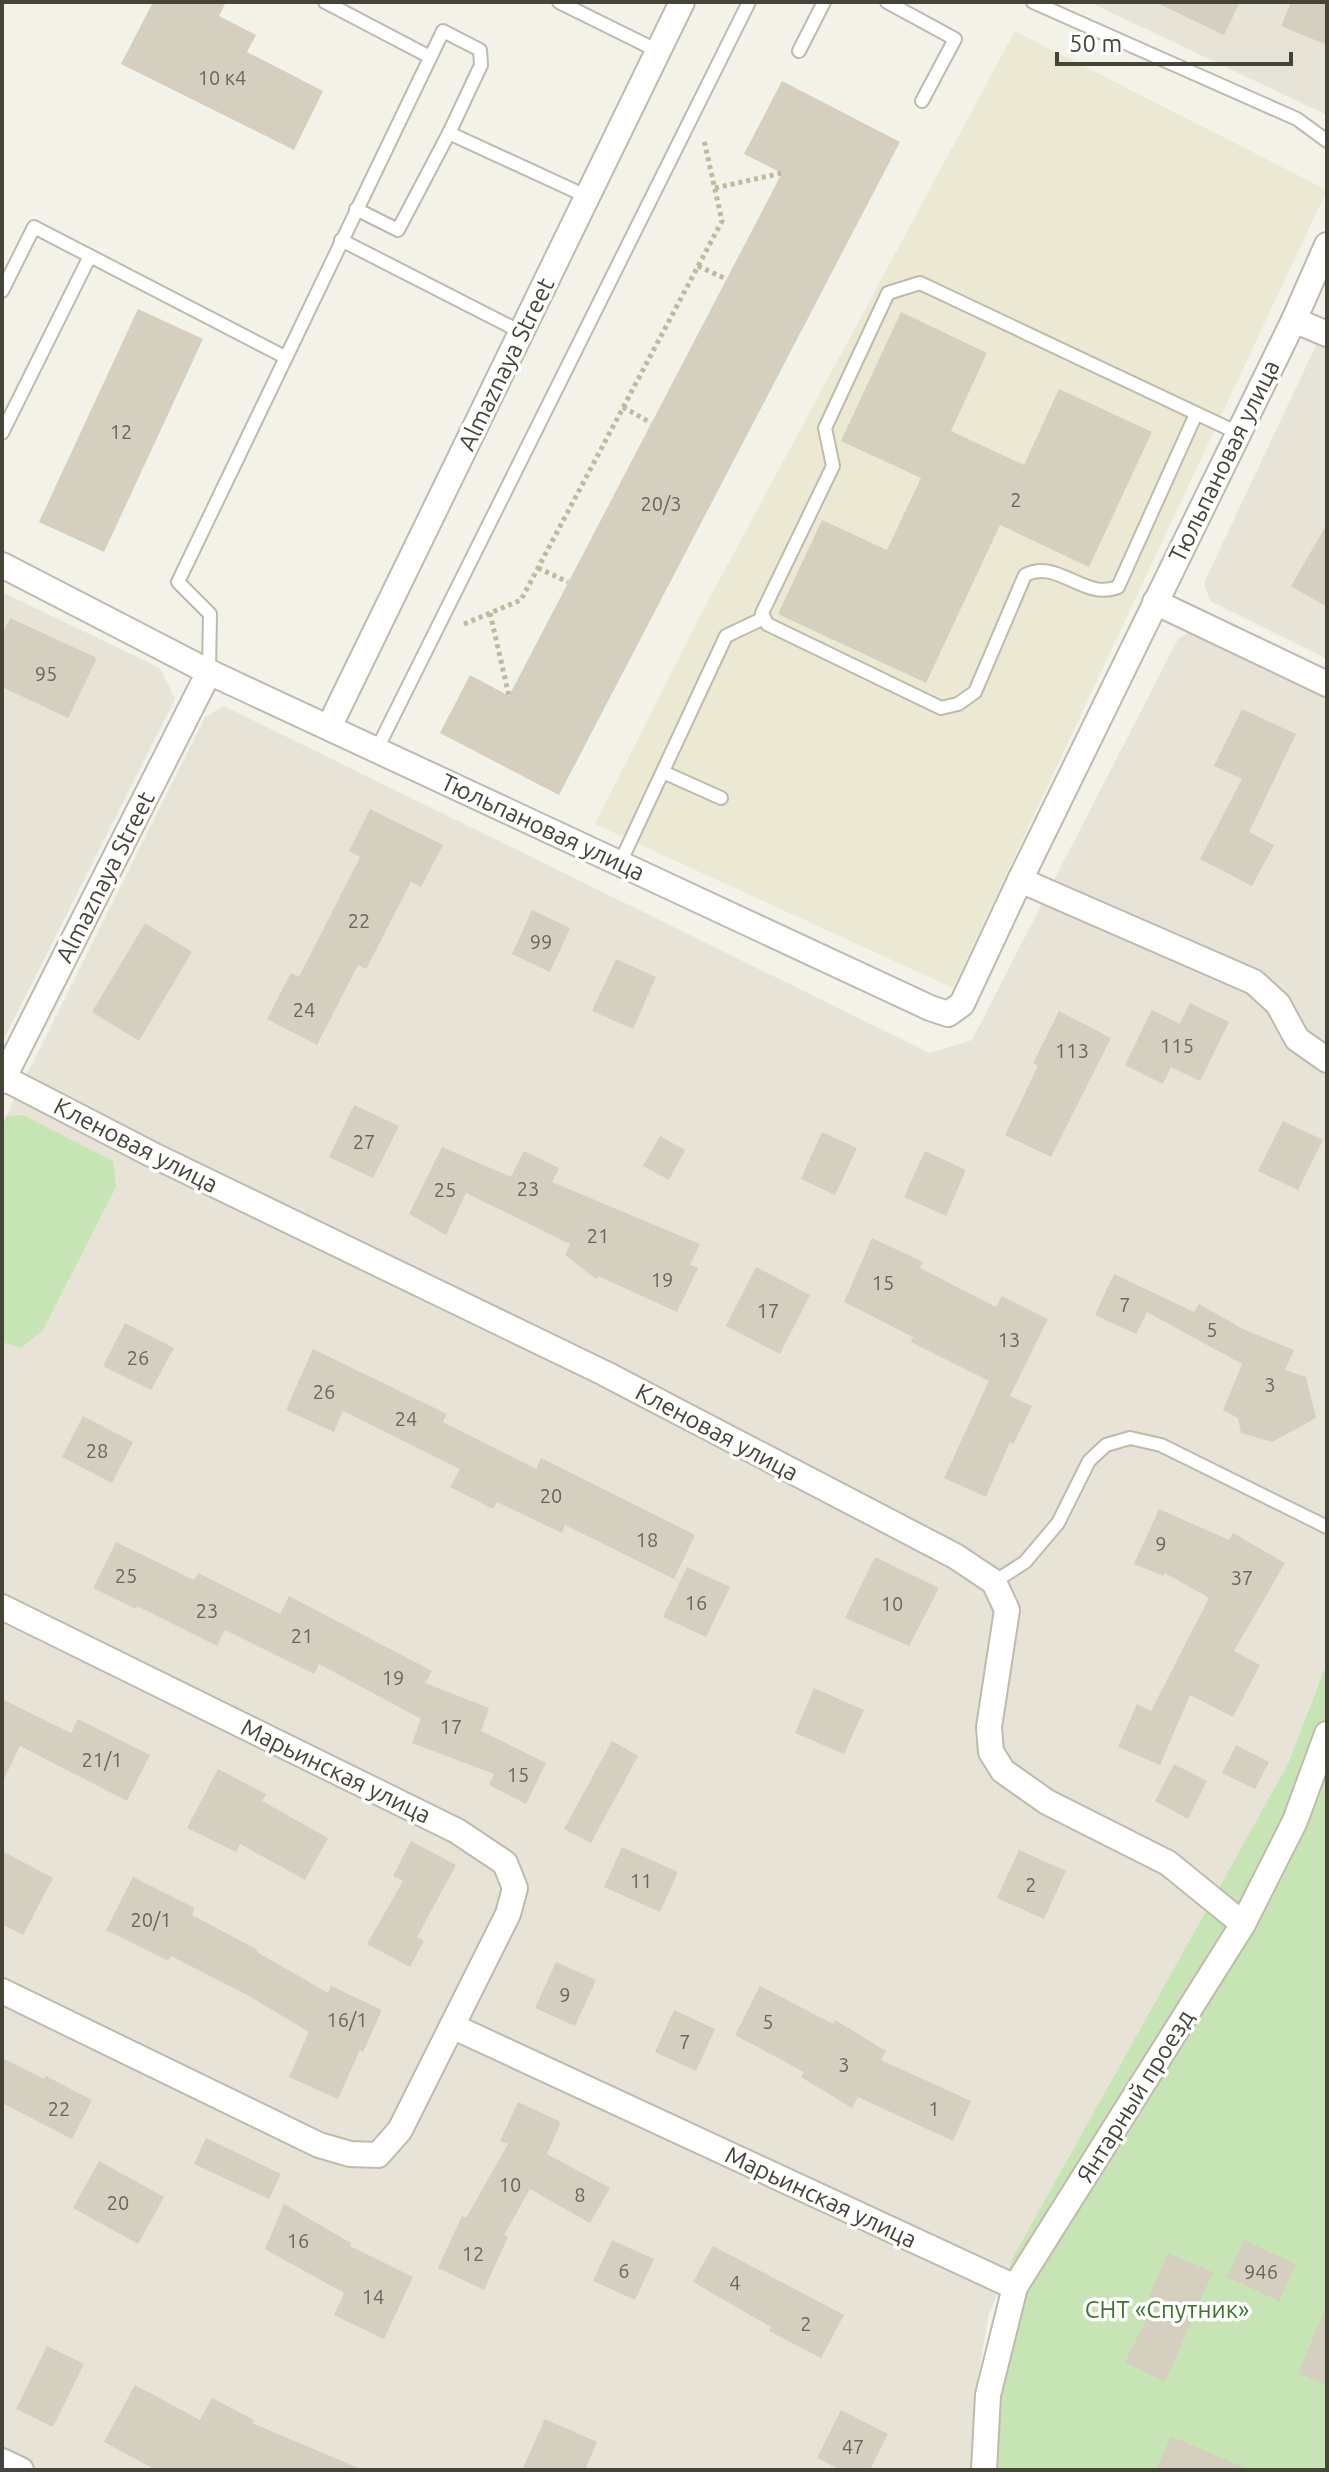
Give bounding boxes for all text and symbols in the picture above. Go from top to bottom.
scale bar [1057,16,1291,66]
text: 50 m [1069,30,1122,57]
house number: 10 к4 [198,66,246,89]
street label: Almaznaya Street [453,273,560,455]
street label: Тюльпановая улица [1163,356,1285,566]
house number: 12 [110,420,132,443]
house number: 2 [1010,488,1022,511]
house number: 20/3 [640,492,682,515]
house number: 95 [35,662,57,685]
street label: Тюльпановая улица [437,768,649,886]
street label: Almaznaya Street [50,786,160,967]
house number: 22 [348,909,370,932]
house number: 99 [530,930,552,953]
house number: 24 [293,998,315,1021]
house number: 115 [1160,1034,1194,1057]
house number: 113 [1055,1039,1089,1062]
street label: Кленовая улица [50,1092,222,1198]
house number: 27 [353,1130,375,1153]
house number: 23 [517,1177,539,1200]
house number: 25 [434,1178,456,1201]
house number: 21 [587,1224,609,1247]
house number: 19 [651,1268,673,1291]
house number: 15 [872,1271,894,1294]
house number: 7 [1119,1293,1131,1316]
house number: 17 [757,1299,779,1322]
house number: 5 [1206,1318,1218,1341]
house number: 13 [998,1328,1020,1351]
house number: 26 [127,1346,149,1369]
house number: 3 [1264,1373,1276,1396]
street label: Кленовая улица [631,1378,803,1486]
house number: 26 [313,1380,335,1403]
house number: 24 [395,1407,417,1430]
house number: 28 [86,1439,108,1462]
house number: 20 [540,1484,562,1507]
house number: 18 [636,1528,658,1551]
house number: 9 [1155,1532,1167,1555]
house number: 25 [115,1564,137,1587]
house number: 37 [1231,1566,1253,1589]
house number: 16 [685,1591,707,1614]
house number: 10 [881,1592,903,1615]
house number: 23 [196,1599,218,1622]
house number: 21 [291,1624,313,1647]
house number: 19 [382,1666,404,1689]
street label: Марьинская улица [237,1713,435,1829]
house number: 17 [440,1715,462,1738]
house number: 21/1 [81,1748,123,1771]
house number: 15 [507,1763,529,1786]
house number: 11 [630,1869,652,1892]
house number: 2 [1025,1873,1037,1896]
house number: 20/1 [130,1908,172,1931]
house number: 9 [559,1983,571,2006]
street label: Янтарный проезд [1071,2005,1199,2187]
house number: 16/1 [326,2008,368,2031]
house number: 5 [762,2010,774,2033]
house number: 7 [679,2030,691,2053]
house number: 3 [838,2053,850,2076]
house number: 22 [48,2097,70,2120]
house number: 1 [928,2097,940,2120]
street label: Марьинская улица [721,2141,921,2253]
house number: 10 [499,2173,521,2196]
house number: 8 [574,2183,586,2206]
house number: 20 [107,2191,129,2214]
house number: 16 [287,2229,309,2252]
house number: 12 [462,2242,484,2265]
house number: 6 [618,2259,630,2282]
house number: 946 [1244,2260,1278,2283]
house number: 4 [729,2271,741,2294]
house number: 14 [362,2285,384,2308]
park label: СНТ «Спутник» [1085,2296,1249,2323]
house number: 2 [800,2312,812,2335]
house number: 47 [842,2435,864,2458]

